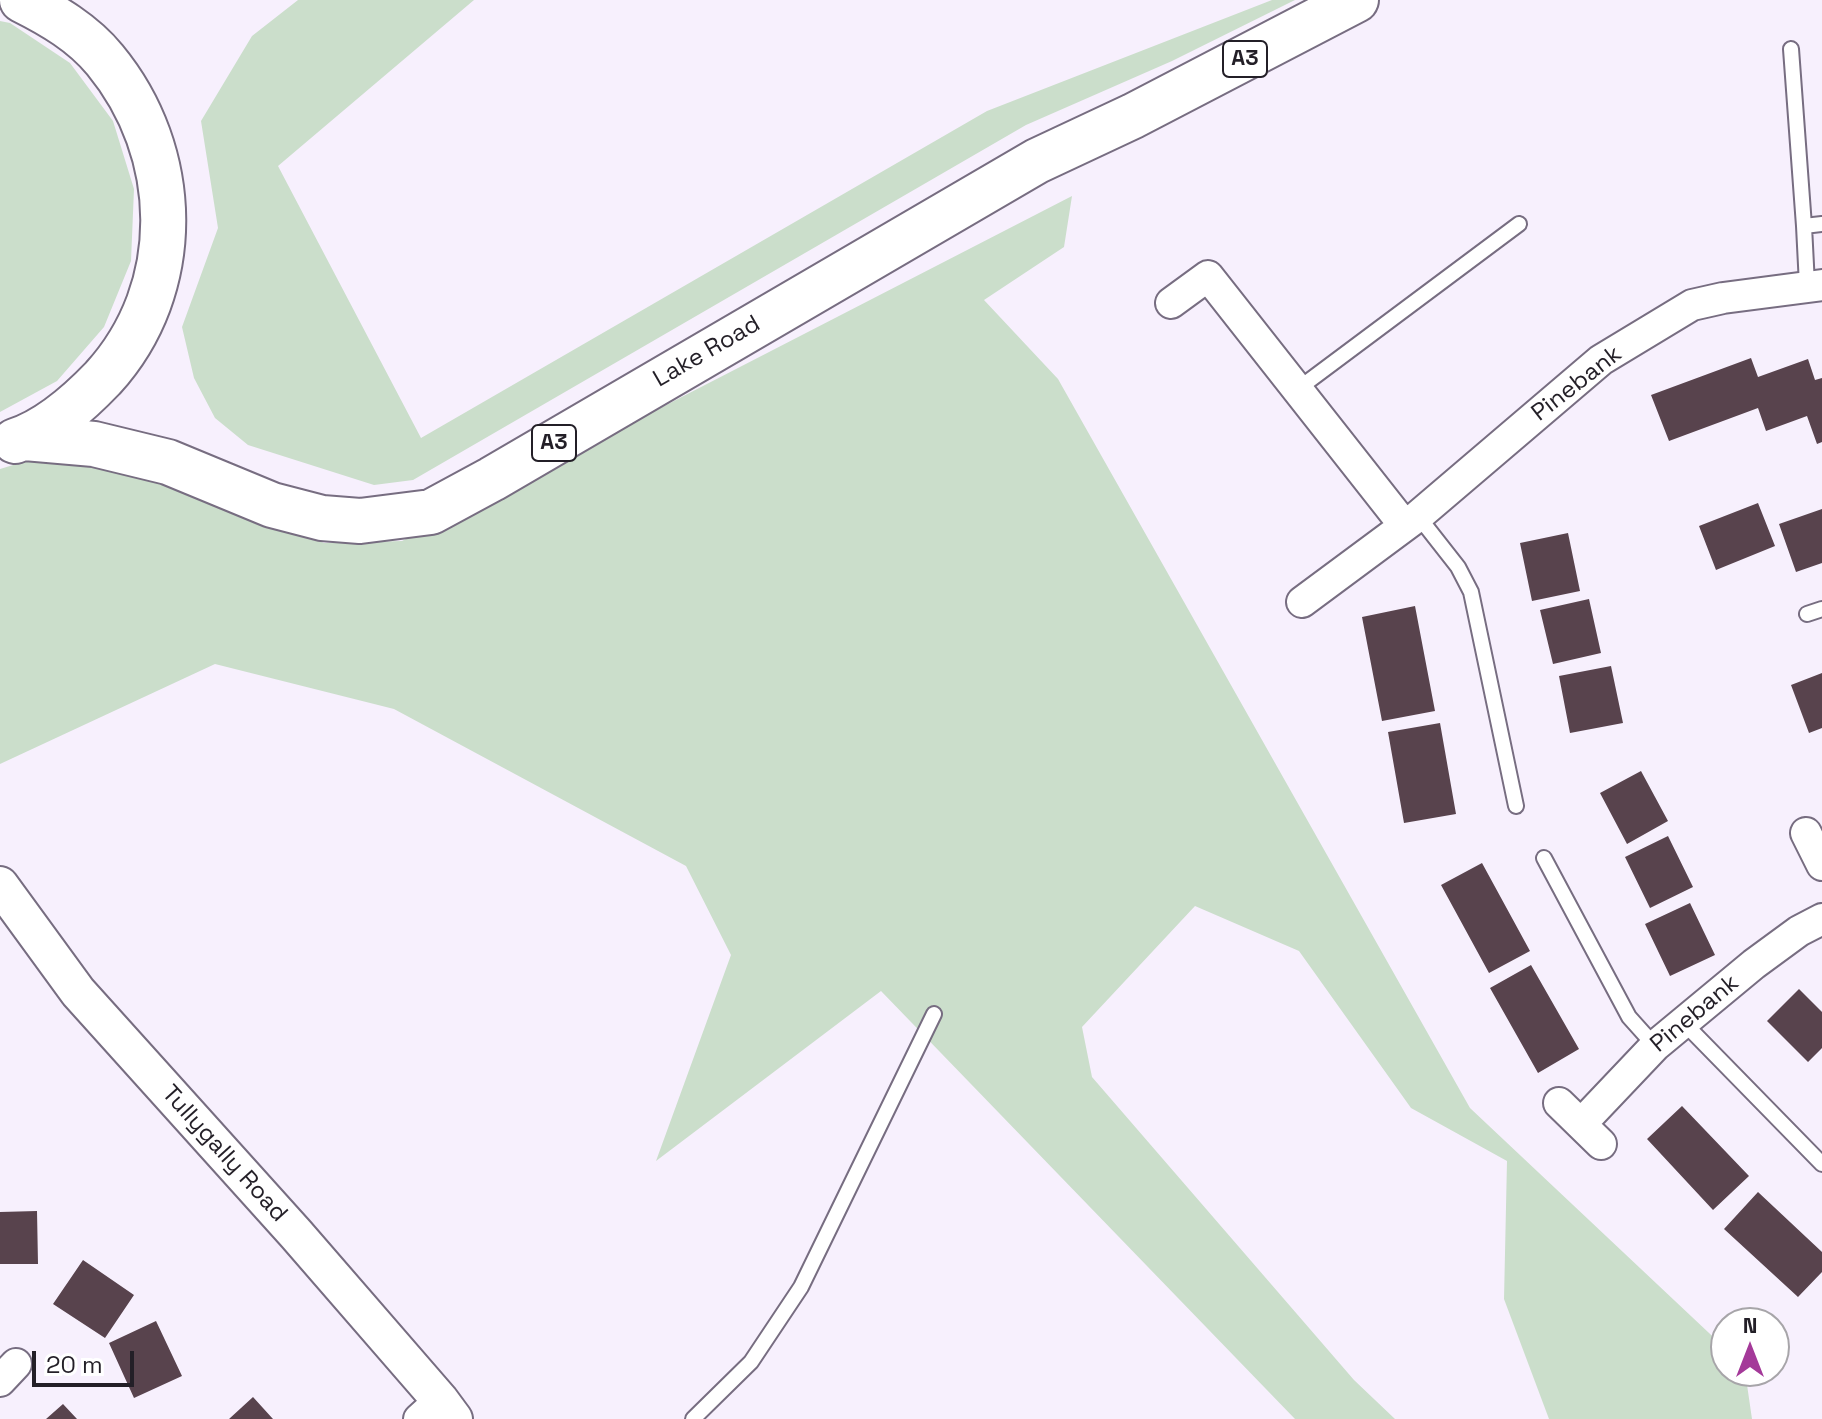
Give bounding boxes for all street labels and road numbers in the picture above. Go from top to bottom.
road number: A3 [1223,41,1267,77]
street label: Lake Road [649,310,765,394]
street label: Pinebank [1526,340,1628,428]
road number: A3 [532,425,576,461]
street label: Pinebank [1645,969,1745,1059]
street label: Tullygally Road [155,1080,293,1228]

